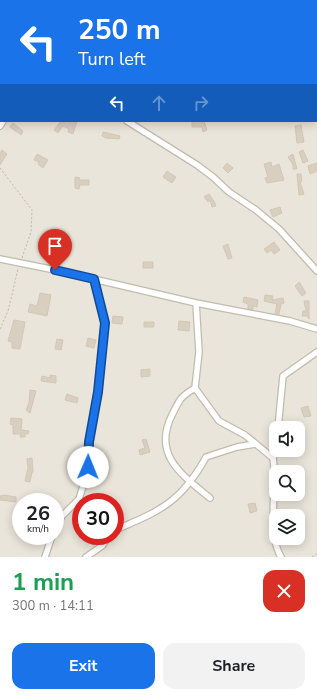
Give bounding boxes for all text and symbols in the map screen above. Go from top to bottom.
text: 250 m [78,11,161,49]
icon: left [12,16,64,68]
text: Turn left [78,47,146,71]
icon: left [106,92,128,114]
icon: ahead [148,92,170,114]
icon: right [190,92,212,114]
pin [38,229,72,270]
icon: arrive [44,235,66,257]
map controls [269,421,305,545]
button: sound [269,421,305,457]
position arrow [67,446,109,488]
button: search [269,465,305,501]
speed limit sign: 30 [72,493,124,545]
text: 26 [26,500,50,527]
button: layers [269,509,305,545]
text: km/h [27,522,49,536]
text: 1 min [12,566,74,598]
button: close [263,570,305,612]
text: 300 m · 14:11 [12,597,94,615]
button: Exit [12,643,155,689]
button: Share [163,643,305,689]

